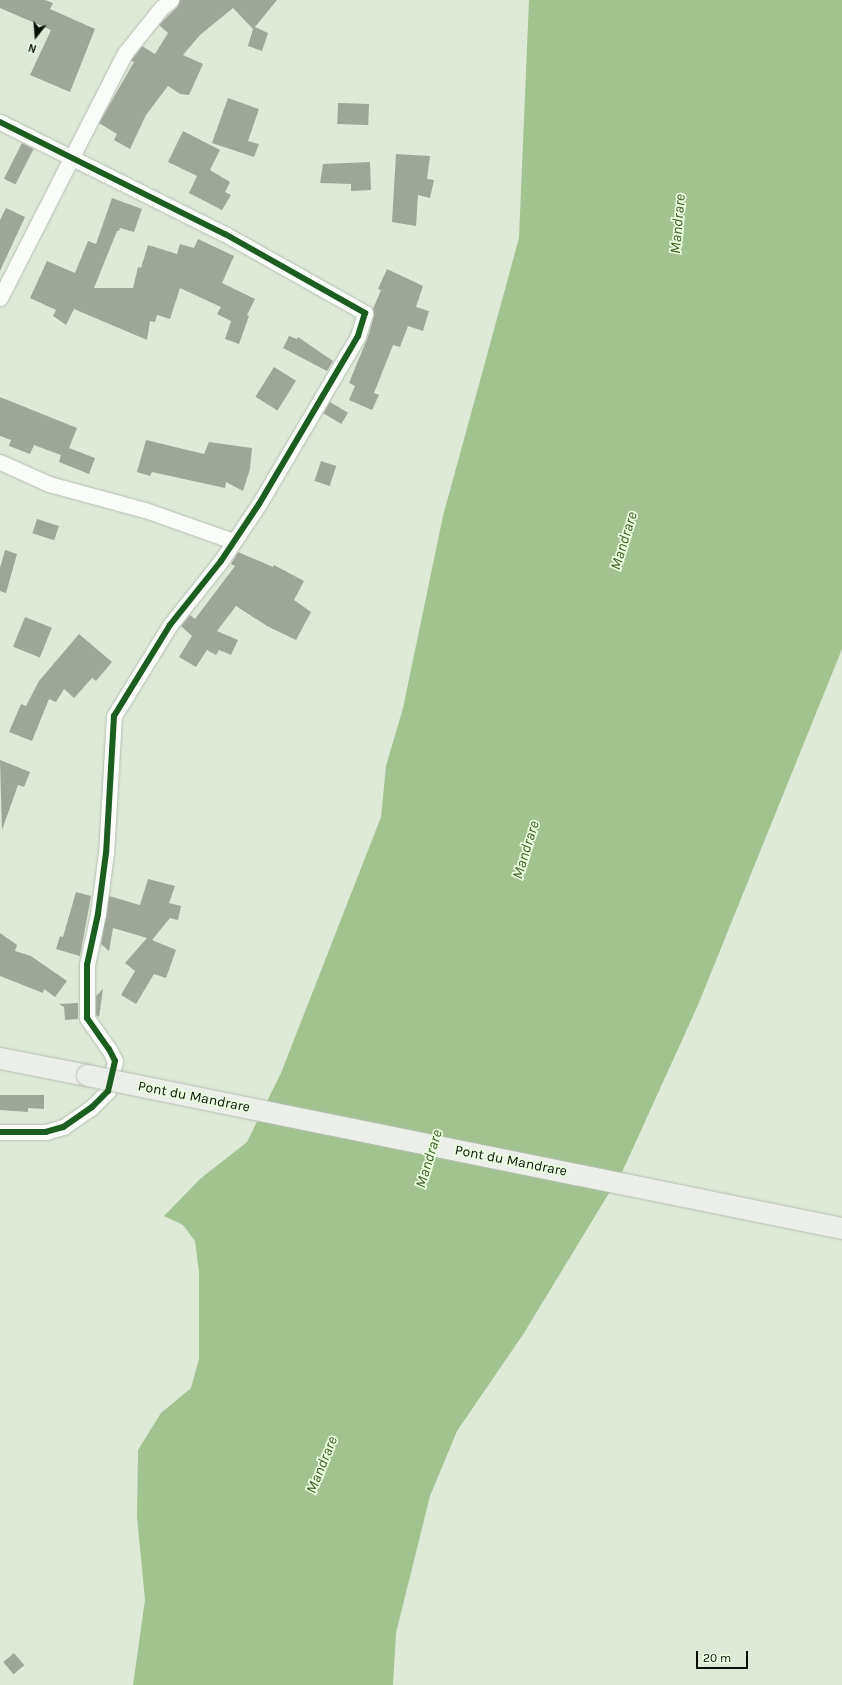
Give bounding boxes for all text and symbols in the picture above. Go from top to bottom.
north arrow [16,16,56,56]
text: N [27,41,38,55]
water label: Mandrare [666,193,690,255]
water label: Mandrare [607,510,641,572]
water label: Mandrare [509,819,543,881]
street label: Pont du Mandrare [137,1078,251,1116]
water label: Mandrare [412,1128,446,1190]
street label: Pont du Mandrare [454,1142,568,1180]
water label: Mandrare [302,1434,342,1496]
scale bar [698,1643,750,1669]
text: 20 m [703,1651,731,1665]

